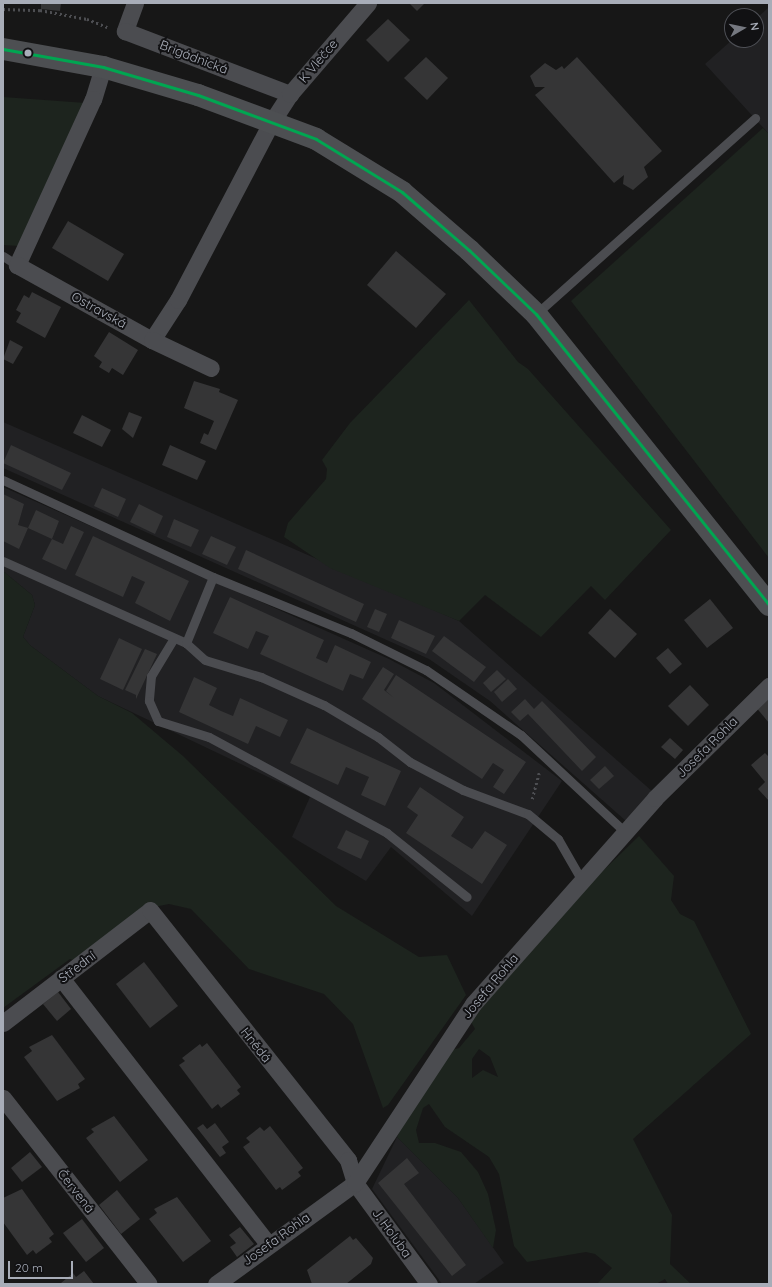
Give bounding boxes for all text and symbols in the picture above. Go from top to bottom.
north arrow [724,8,764,48]
text: N [747,21,762,31]
street label: K Vlečce [295,36,341,86]
street label: Brigádnická [158,37,230,77]
unlabelled marker [23,48,33,58]
street label: Ostravská [69,288,129,332]
street label: Josefa Rohla [673,713,741,781]
street label: Střední [55,948,99,986]
street label: Josefa Rohla [458,951,522,1021]
street label: Hnědá [238,1024,274,1066]
street label: Červená [54,1166,98,1216]
street label: J. Holuba [369,1206,415,1260]
street label: Josefa Rohla [239,1209,313,1269]
scale bar [10,1253,75,1279]
text: 20 m [15,1260,43,1275]

